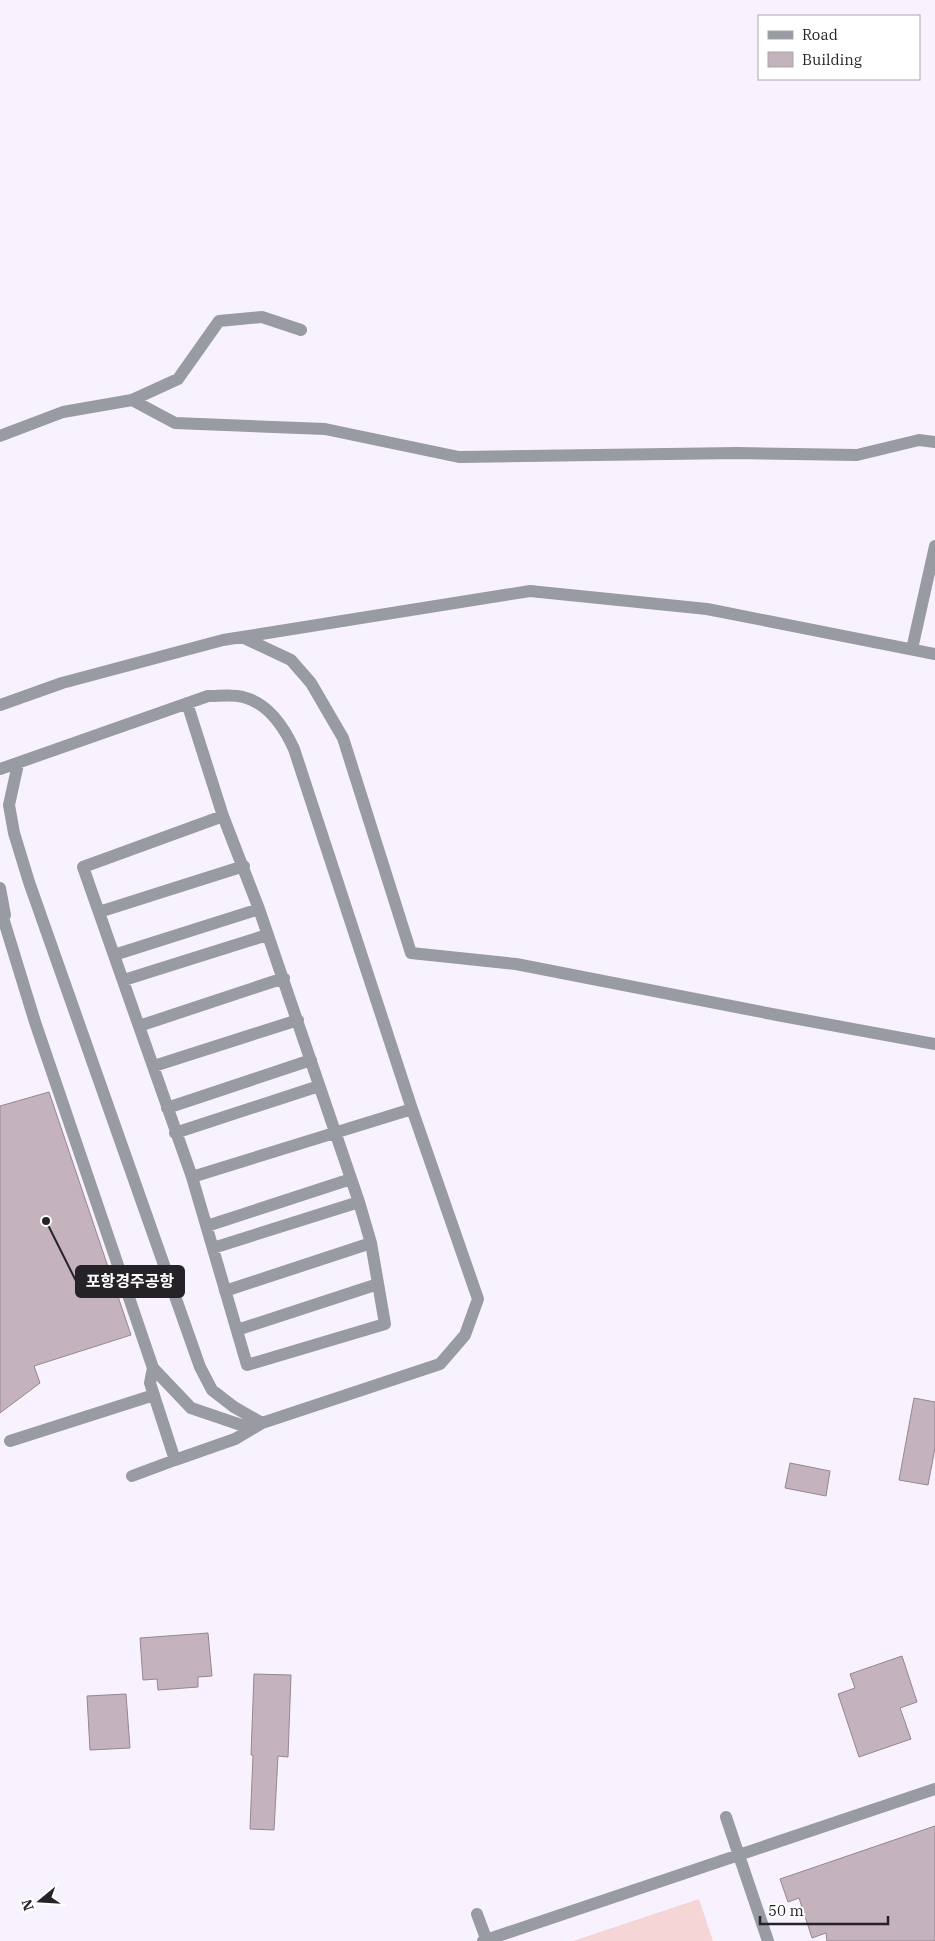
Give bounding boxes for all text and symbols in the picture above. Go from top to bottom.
legend [758,15,920,80]
text: Road [802,25,838,44]
text: Building [802,50,862,69]
callout: 포항경주공항 [76,1266,184,1297]
text: 포항경주공항 [86,1271,174,1291]
north arrow [15,1876,65,1926]
scale bar [760,1894,888,1926]
text: N [17,1897,38,1913]
text: 50 m [768,1901,804,1920]

